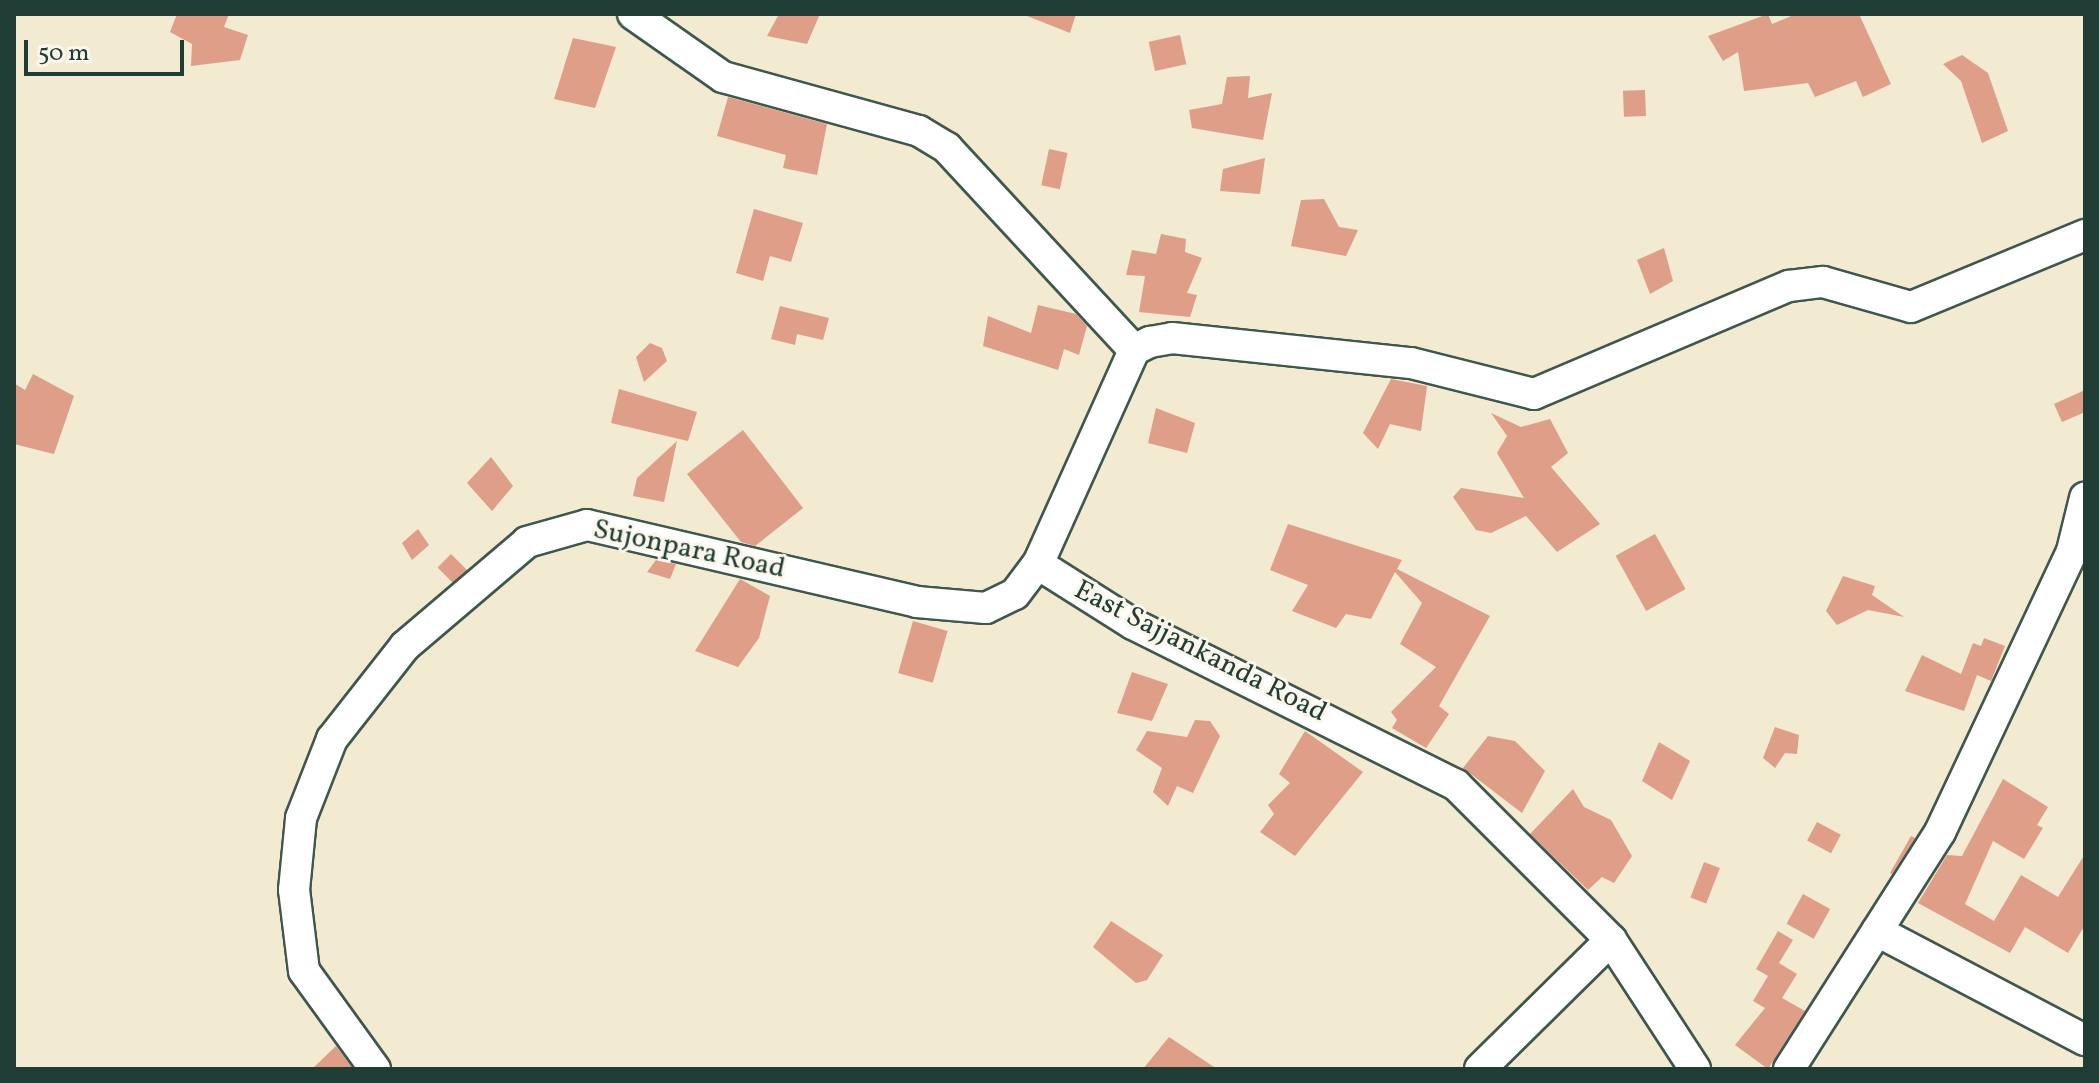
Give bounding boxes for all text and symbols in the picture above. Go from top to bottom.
scale bar [28,24,188,74]
text: 50 m [38,37,90,71]
street label: Sujonpara Road [590,513,788,587]
street label: East Sajjankanda Road [1068,574,1332,730]

